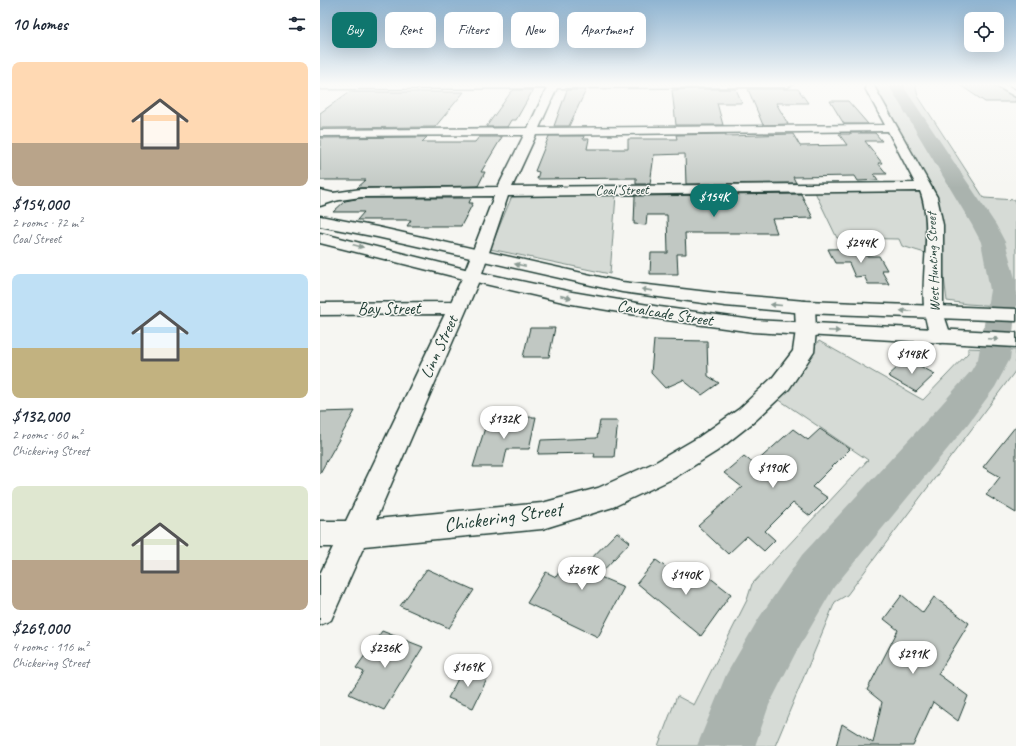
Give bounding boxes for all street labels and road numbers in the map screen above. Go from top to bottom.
street label: Coal Street [595,181,650,199]
street label: West Hunting Street [923,210,943,312]
street label: Cavalcade Street [616,295,717,331]
street label: Bay Street [358,298,423,319]
street label: Linn Street [415,310,464,382]
street label: Chickering Street [442,496,567,538]

